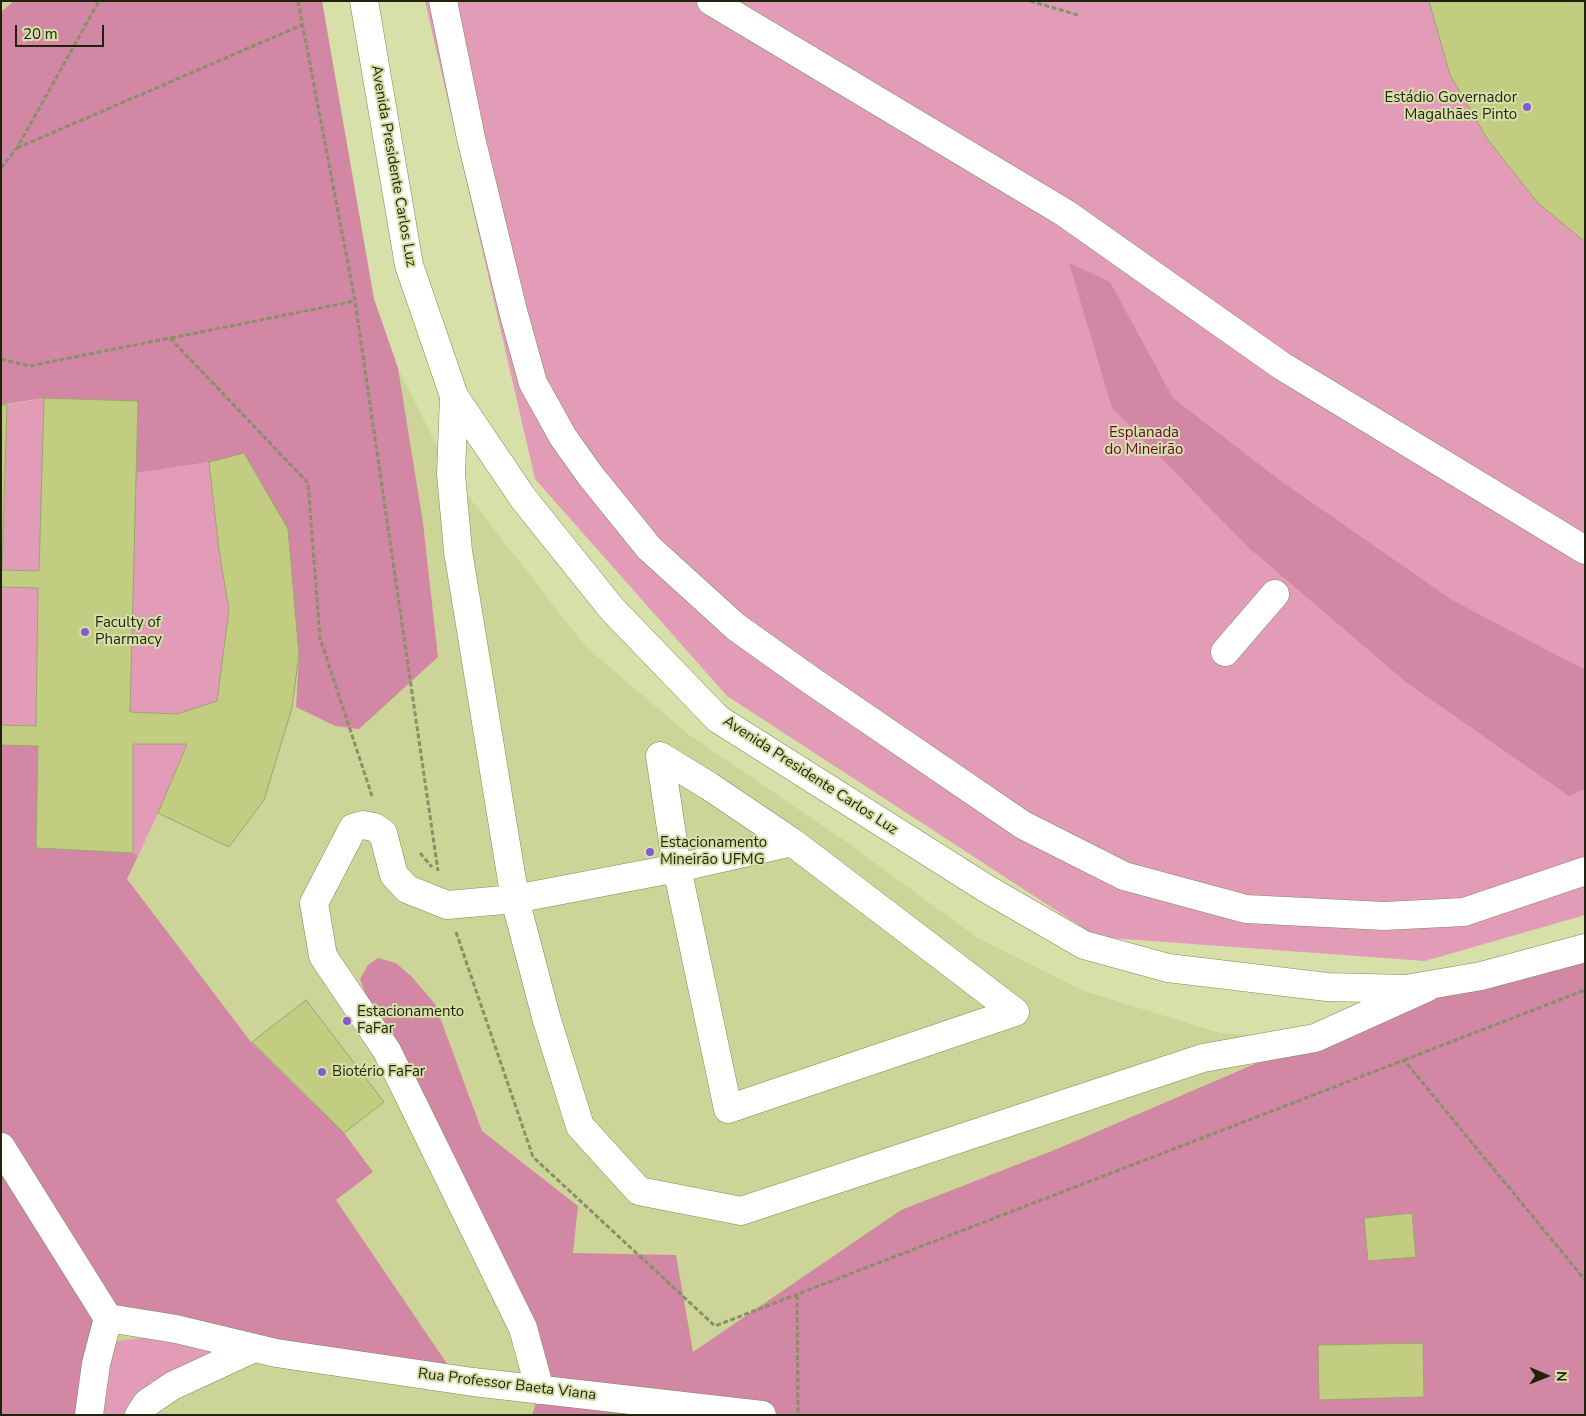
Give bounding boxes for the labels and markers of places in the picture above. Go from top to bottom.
place label: Estádio Governador Magalhães Pinto [1385,89,1517,124]
marker: Estádio Governador Magalhães Pinto [1521,101,1533,113]
place label: Faculty of Pharmacy [95,614,162,649]
marker: Faculty of Pharmacy [79,626,91,638]
place label: Estacionamento Mineirão UFMG [660,834,767,869]
marker: Estacionamento Mineirão UFMG [644,846,656,858]
place label: Estacionamento FaFar [357,1003,464,1038]
marker: Estacionamento FaFar [341,1015,353,1027]
place label: Biotério FaFar [332,1063,425,1081]
marker: Biotério FaFar [316,1066,328,1078]

